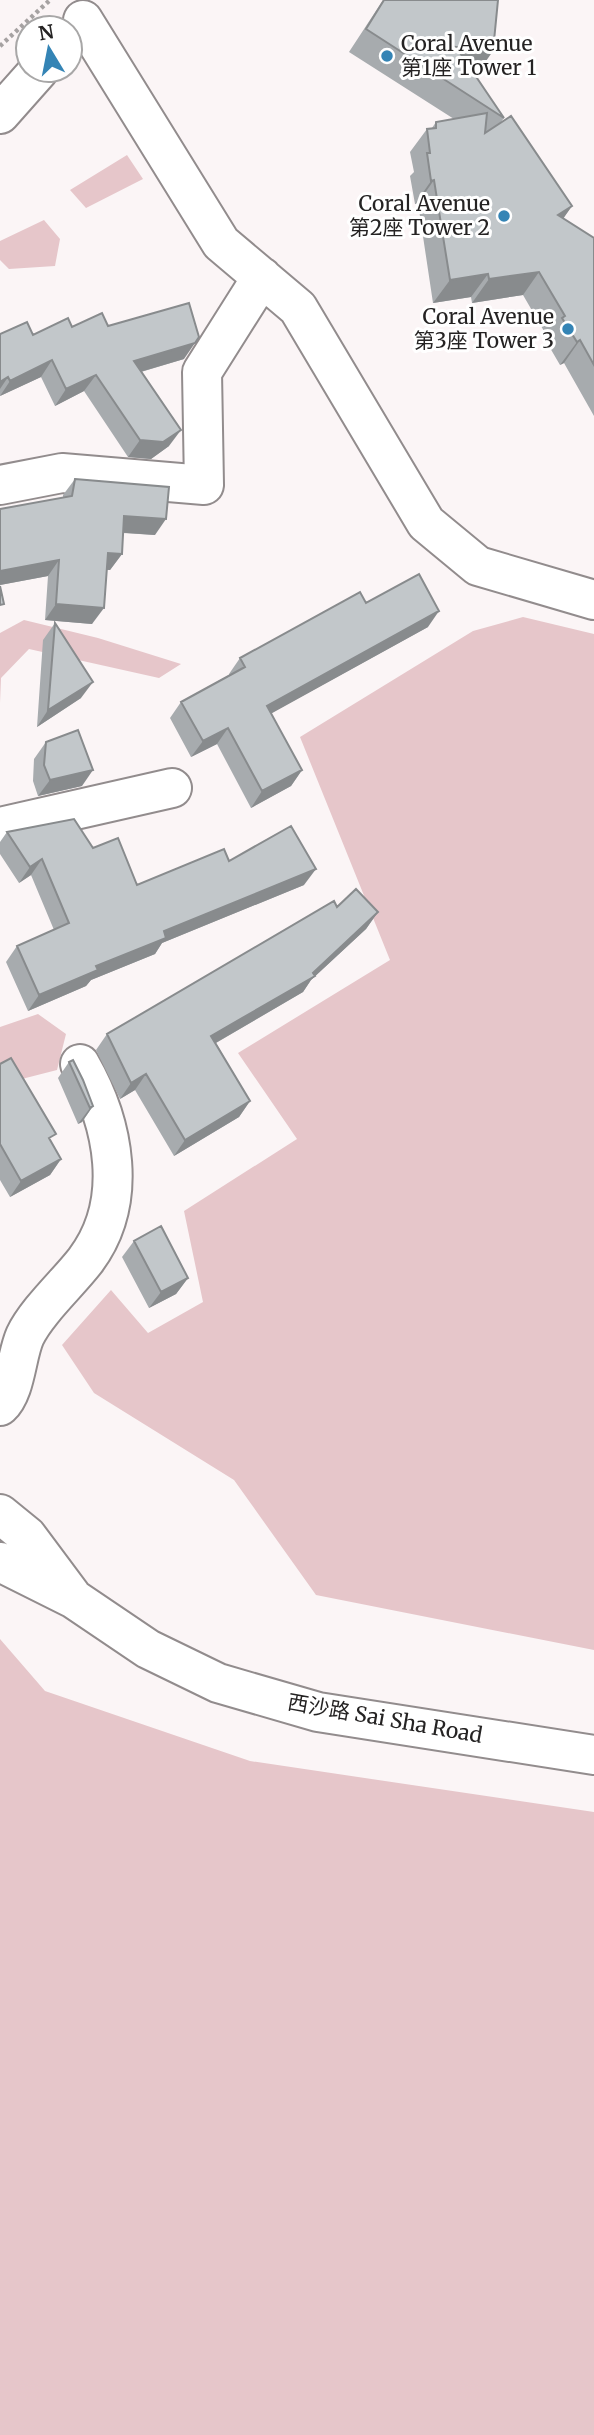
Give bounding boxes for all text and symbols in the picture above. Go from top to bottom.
north arrow [14,14,84,84]
text: N [37,19,56,45]
place label: Coral Avenue 第1座 Tower 1 [401,30,536,81]
marker: Coral Avenue 第1座 Tower 1 [379,48,395,64]
place label: Coral Avenue 第2座 Tower 2 [349,190,490,241]
marker: Coral Avenue 第2座 Tower 2 [496,208,512,224]
place label: Coral Avenue 第3座 Tower 3 [414,303,554,354]
marker: Coral Avenue 第3座 Tower 3 [560,321,576,337]
street label: 西沙路 Sai Sha Road [286,1688,485,1749]

